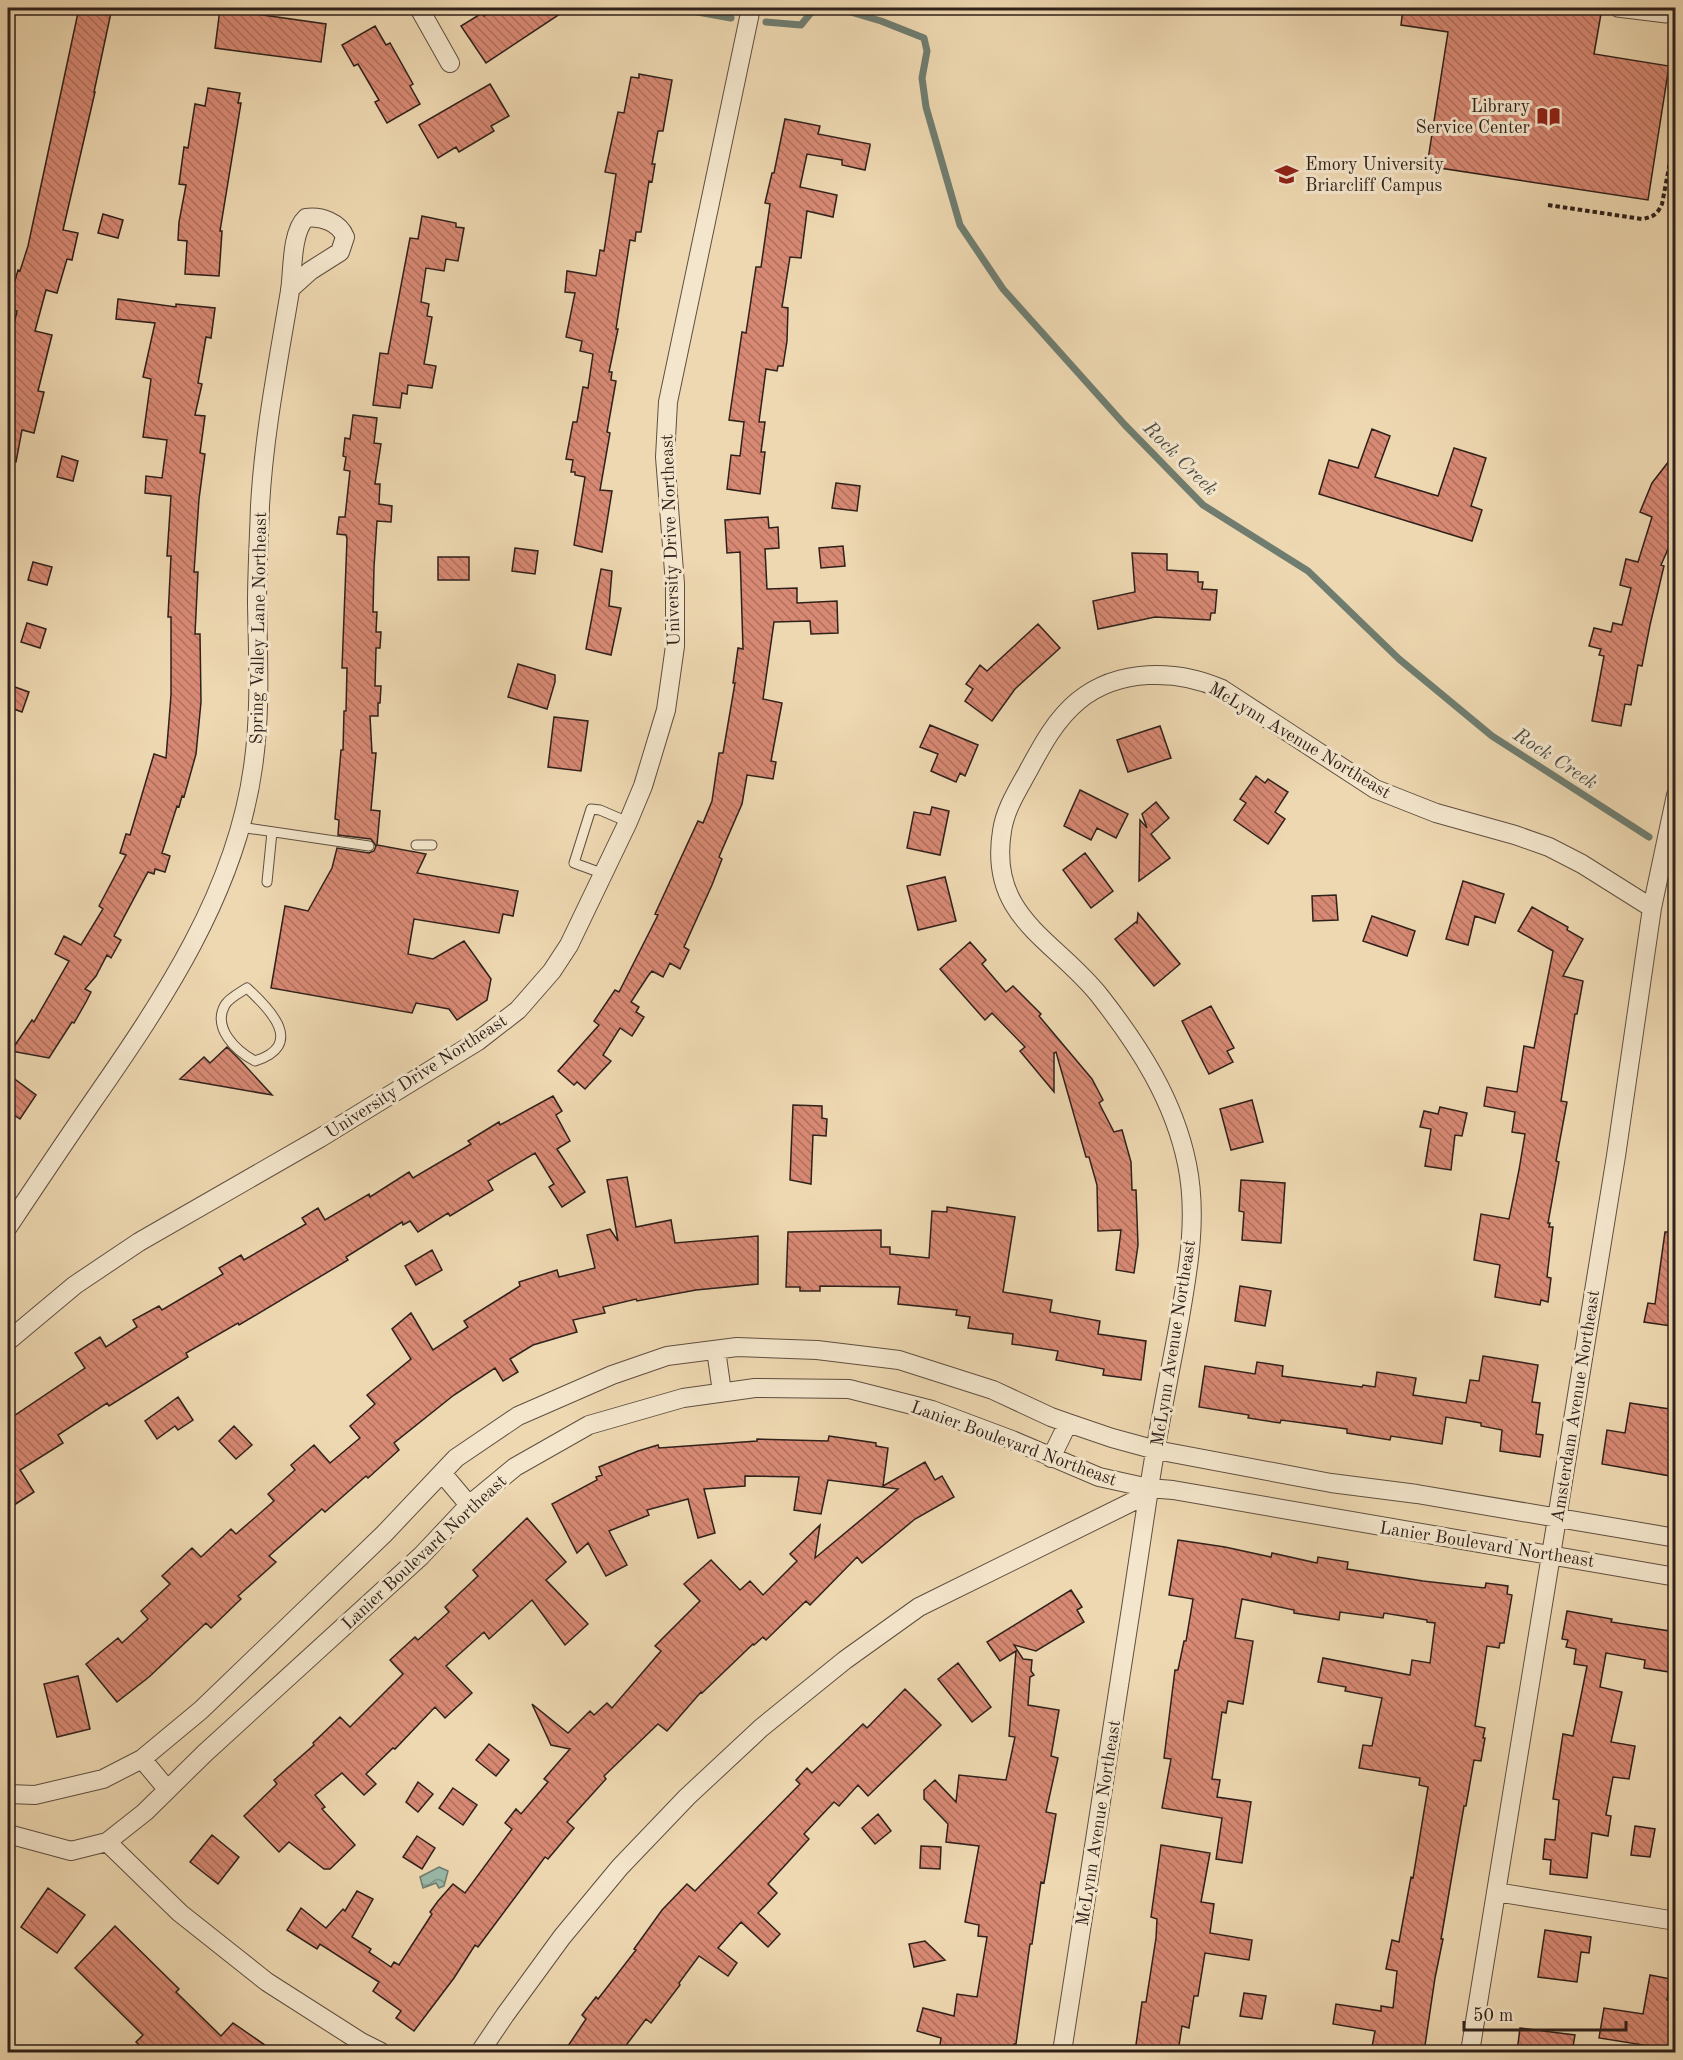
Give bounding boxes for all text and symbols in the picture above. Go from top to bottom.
place label: Library Service Center [1416,98,1531,137]
library icon: Library Service Center [1535,103,1561,129]
place label: Emory University Briarcliff Campus [1305,156,1445,195]
school or university icon: Emory University Briarcliff Campus [1274,161,1300,187]
water label: Rock Creek [1138,418,1221,500]
street label: University Drive Northeast [658,434,684,646]
street label: Spring Valley Lane Northeast [248,512,270,744]
street label: McLynn Avenue Northeast [1205,679,1394,802]
water label: Rock Creek [1508,725,1601,794]
street label: University Drive Northeast [323,1011,510,1142]
street label: McLynn Avenue Northeast [1149,1239,1199,1448]
street label: Amsterdam Avenue Northeast [1549,1289,1603,1524]
street label: Lanier Boulevard Northeast [908,1398,1119,1490]
street label: Lanier Boulevard Northeast [339,1472,510,1633]
street label: Lanier Boulevard Northeast [1378,1519,1596,1571]
street label: McLynn Avenue Northeast [1074,1719,1124,1928]
scale bar [1464,1994,1626,2032]
text: 50 m [1473,2007,1513,2025]

